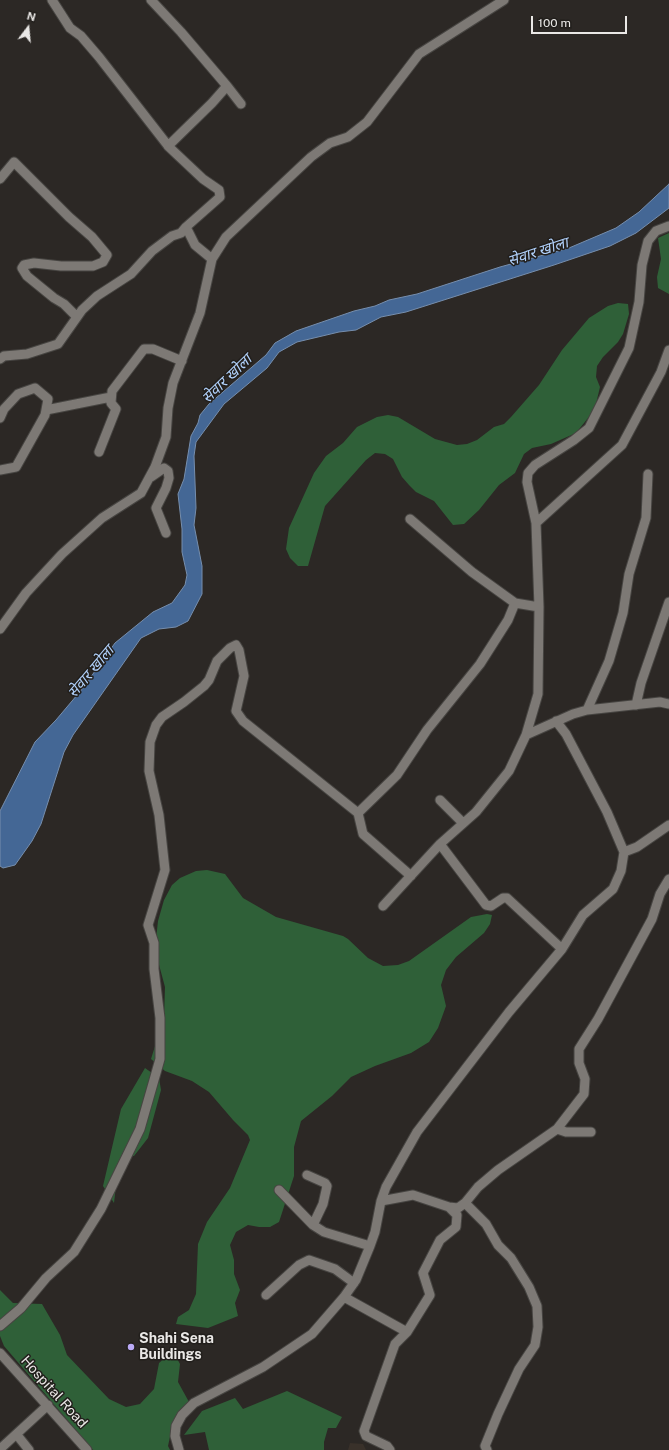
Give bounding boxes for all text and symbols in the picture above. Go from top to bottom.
north arrow [8,8,48,48]
scale bar [533,8,629,34]
text: N [26,10,37,23]
text: 100 m [538,16,571,30]
water label: सेवार खोला [506,234,570,270]
water label: सेवार खोला [198,351,256,407]
water label: सेवार खोला [64,642,118,702]
place label: Shahi Sena Buildings [139,1331,214,1364]
marker: Shahi Sena Buildings [126,1342,136,1352]
street label: Hospital Road [17,1352,91,1432]

